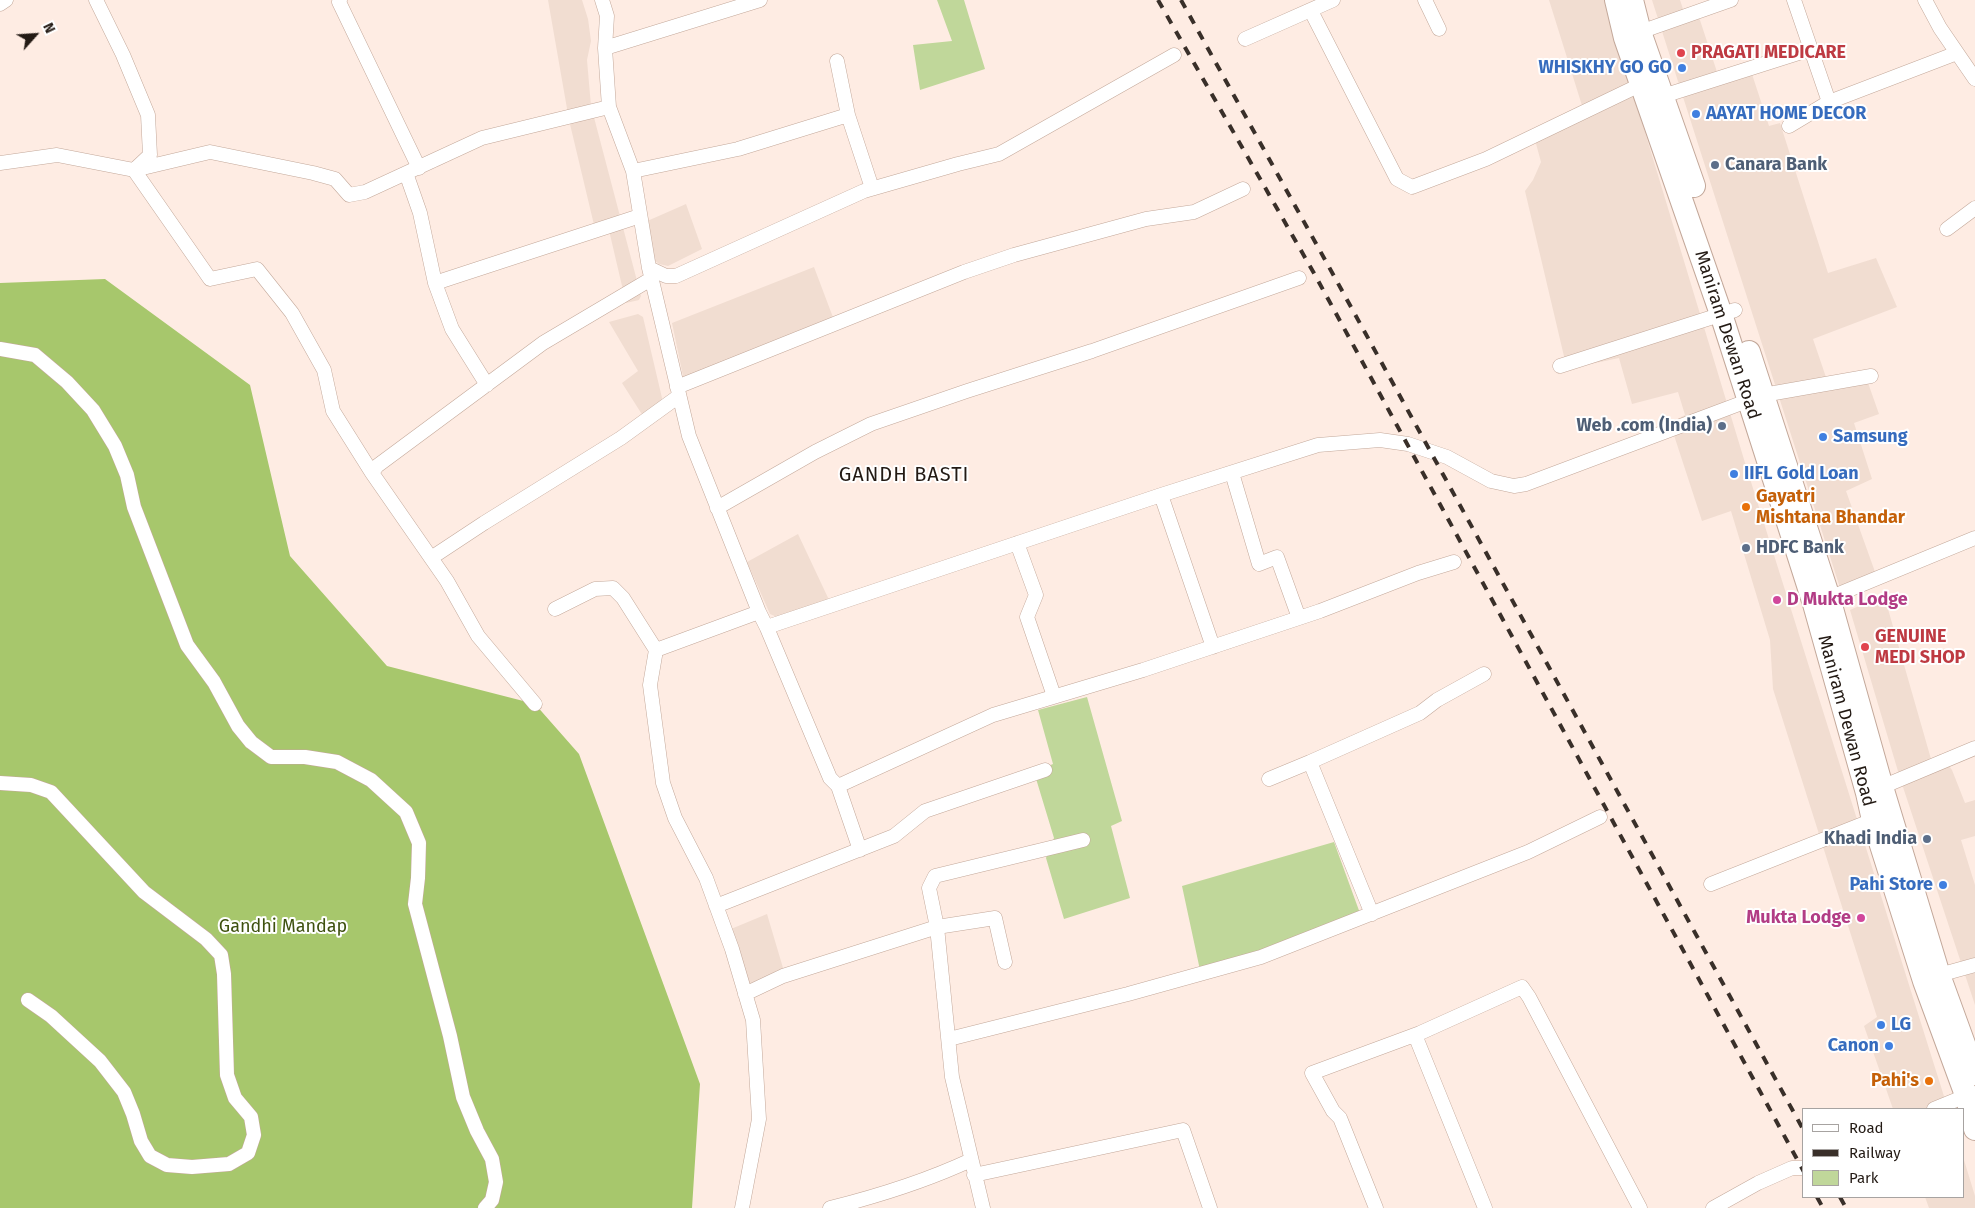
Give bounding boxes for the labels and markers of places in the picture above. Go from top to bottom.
place label: PRAGATI MEDICARE [1691,42,1846,64]
marker: PRAGATI MEDICARE [1675,47,1687,59]
place label: WHISKHY GO GO [1538,57,1672,79]
marker: WHISKHY GO GO [1676,62,1688,74]
place label: AAYAT HOME DECOR [1706,103,1866,125]
marker: AAYAT HOME DECOR [1690,108,1702,120]
place label: Canara Bank [1725,154,1827,176]
marker: Canara Bank [1709,159,1721,171]
place label: Web .com (India) [1576,415,1712,437]
marker: Web .com (India) [1716,420,1728,432]
place label: Samsung [1833,426,1908,448]
marker: Samsung [1817,431,1829,443]
place label: IIFL Gold Loan [1744,463,1859,485]
marker: IIFL Gold Loan [1728,468,1740,480]
place label: Gayatri Mishtana Bhandar [1756,486,1905,528]
marker: Gayatri Mishtana Bhandar [1740,501,1752,513]
place label: HDFC Bank [1756,537,1844,559]
marker: HDFC Bank [1740,542,1752,554]
place label: D Mukta Lodge [1787,589,1908,611]
marker: D Mukta Lodge [1771,594,1783,606]
place label: GENUINE MEDI SHOP [1875,626,1965,669]
marker: GENUINE MEDI SHOP [1859,641,1871,653]
place label: Khadi India [1824,828,1917,850]
marker: Khadi India [1921,833,1933,845]
place label: Pahi Store [1849,874,1933,896]
marker: Pahi Store [1937,879,1949,891]
place label: Mukta Lodge [1746,907,1851,929]
marker: Mukta Lodge [1855,912,1867,924]
place label: LG [1891,1014,1911,1036]
marker: LG [1875,1019,1887,1031]
place label: Canon [1828,1035,1879,1057]
marker: Canon [1883,1040,1895,1052]
place label: Pahi's [1871,1070,1919,1092]
marker: Pahi's [1923,1075,1935,1087]

